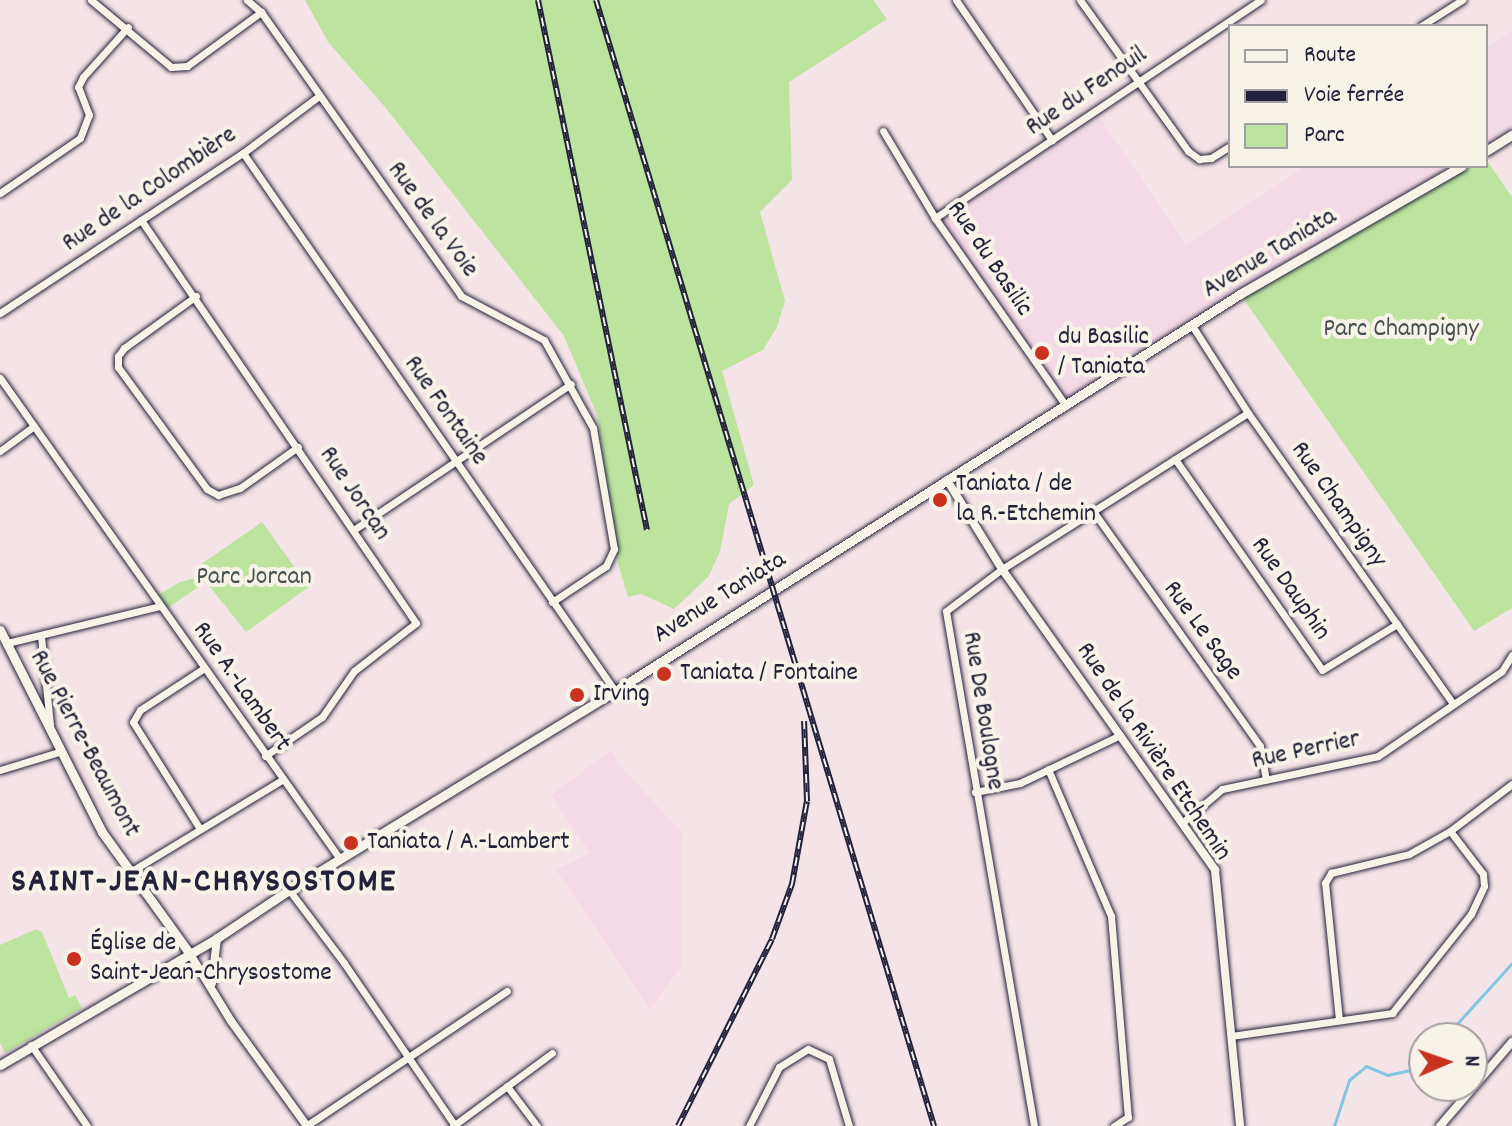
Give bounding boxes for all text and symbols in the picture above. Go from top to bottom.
legend [1228,24,1488,168]
text: Route [1304,39,1356,73]
street label: Rue du Fenouil [1020,40,1154,144]
text: Voie ferrée [1304,79,1404,113]
text: Parc [1304,119,1345,153]
street label: Rue de la Colombière [57,120,243,260]
street label: Rue de la Voie [380,156,484,284]
street label: Rue du Basilic [939,195,1039,323]
street label: Avenue Taniata [1197,202,1343,306]
park label: Parc Champigny [1323,314,1479,346]
place label: du Basilic / Taniata [1058,322,1149,384]
marker: du Basilic / Taniata [1033,344,1051,362]
street label: Rue Fontaine [396,350,494,472]
street label: Rue Champigny [1283,436,1393,574]
street label: Rue Jorcan [311,441,397,547]
place label: Taniata / de la R.-Etchemin [956,469,1096,530]
marker: Taniata / de la R.-Etchemin [931,491,949,509]
street label: Rue Dauphin [1243,531,1337,647]
street label: Avenue Taniata [648,545,792,651]
park label: Parc Jorcan [196,562,312,594]
street label: Rue Le Sage [1155,575,1249,687]
street label: Rue A.-Lambert [185,616,297,758]
street label: Rue De Boulogne [954,630,1010,792]
street label: Rue de la Rivière Etchemin [1068,637,1238,867]
street label: Rue Pierre-Beaumont [22,645,146,843]
place label: Taniata / Fontaine [680,658,858,690]
marker: Taniata / Fontaine [655,665,673,683]
place label: Irving [593,679,650,711]
marker: Irving [568,686,586,704]
street label: Rue Perrier [1249,724,1363,778]
place label: Taniata / A.-Lambert [367,827,570,859]
marker: Taniata / A.-Lambert [342,834,360,852]
district label: SAINT-JEAN-CHRYSOSTOME [11,864,397,904]
place label: Église de Saint-Jean-Chrysostome [90,928,332,990]
marker: Église de Saint-Jean-Chrysostome [65,950,83,968]
north arrow [1408,1022,1488,1102]
text: N [1455,1055,1486,1067]

